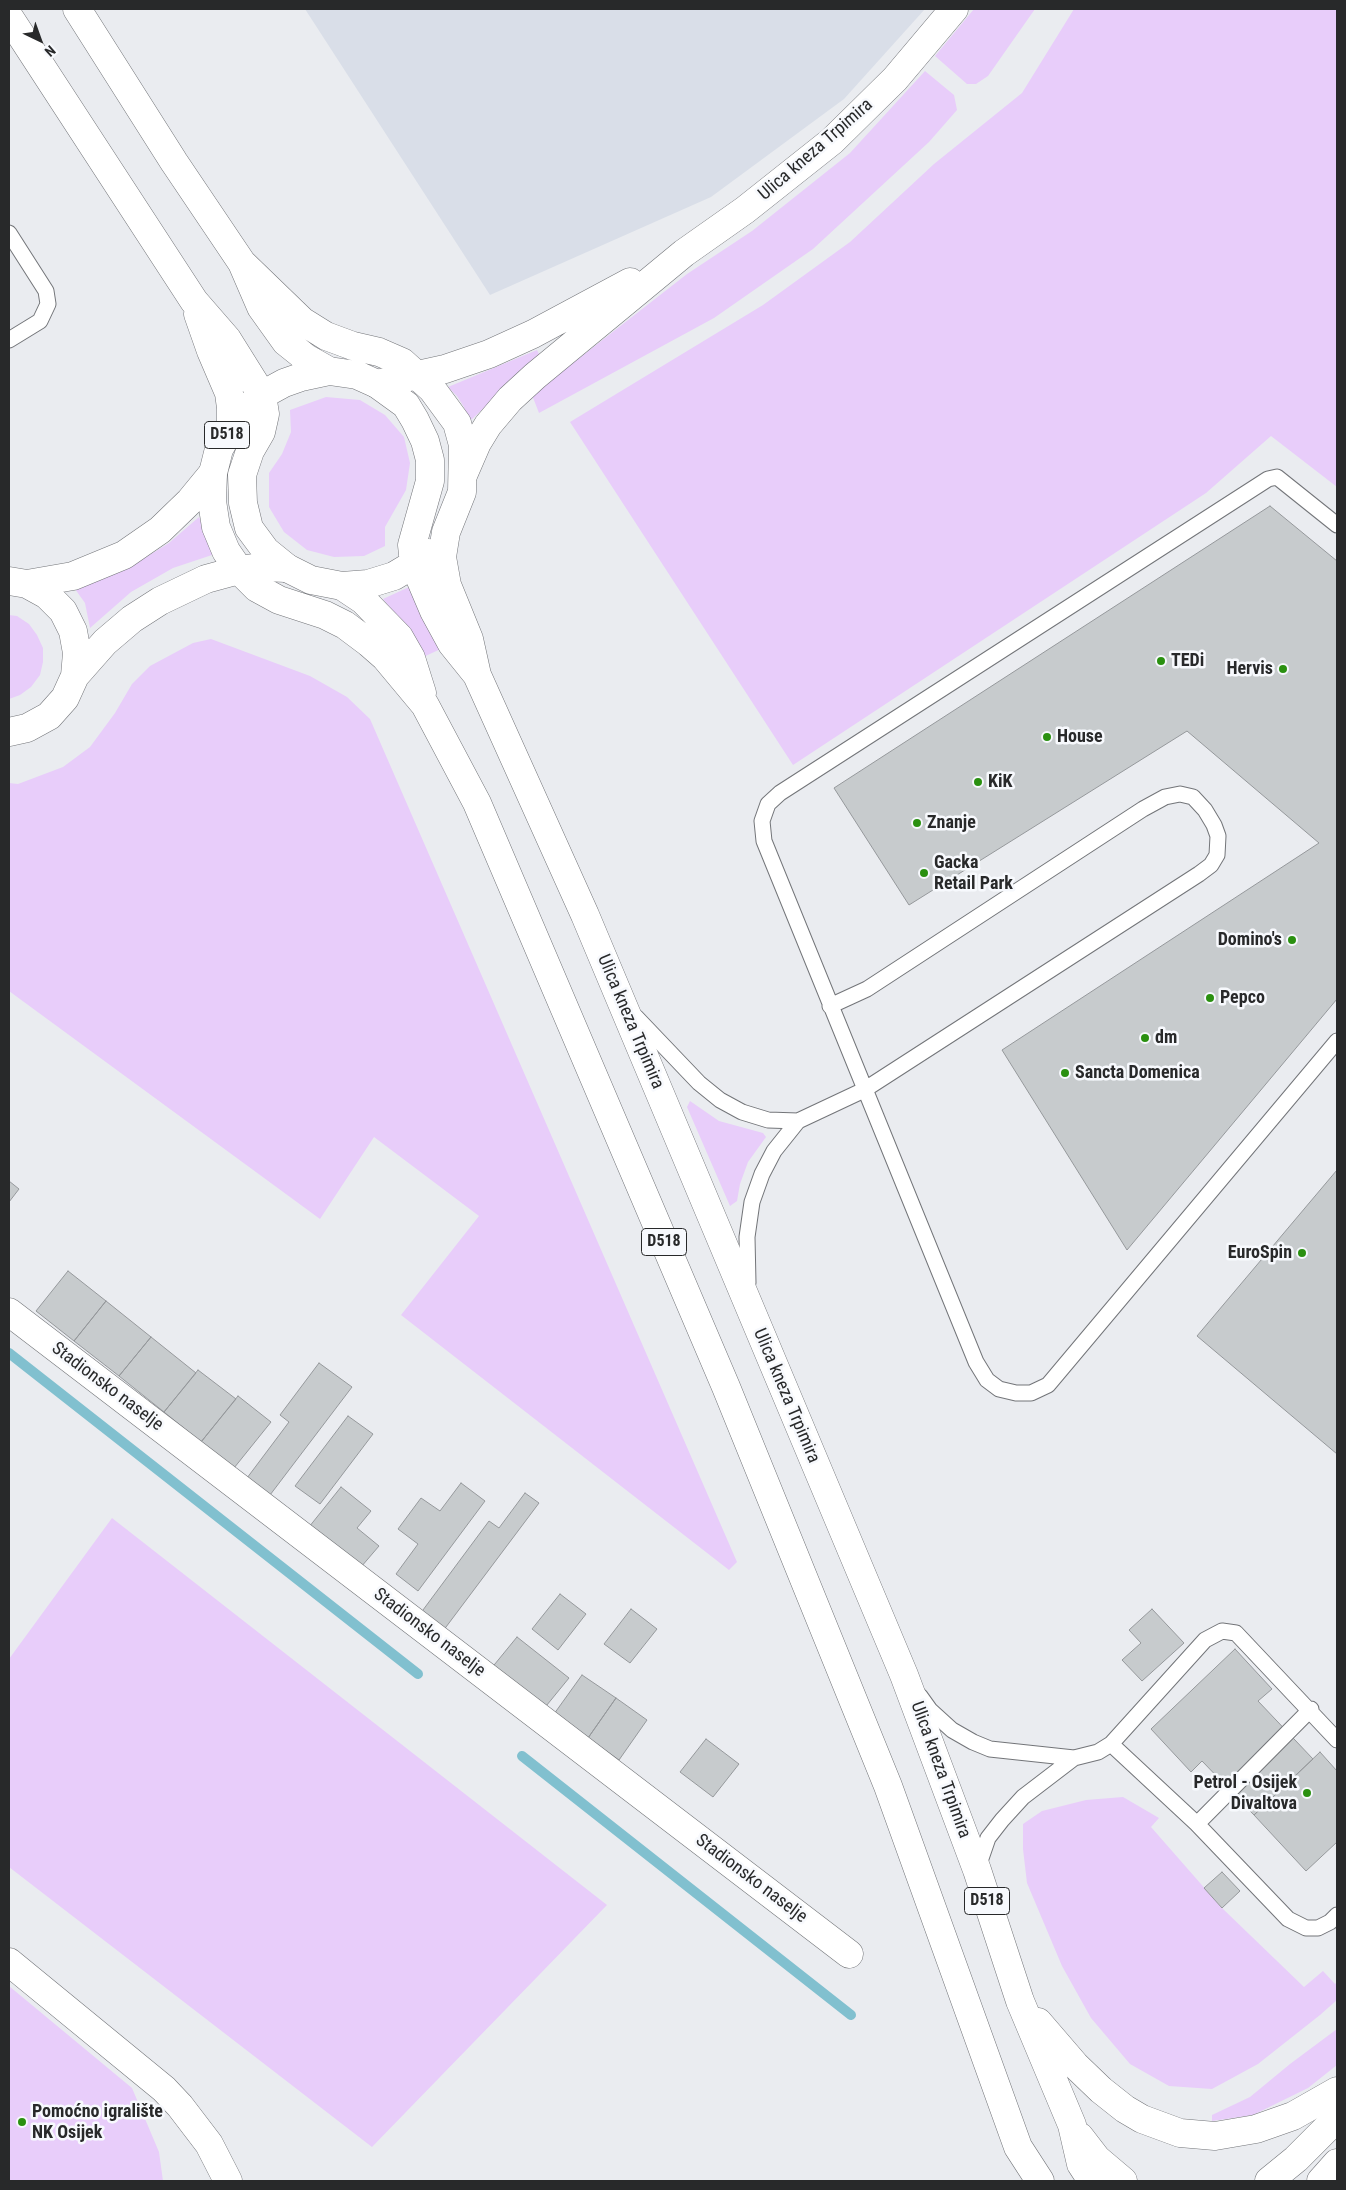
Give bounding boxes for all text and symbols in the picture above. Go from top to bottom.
north arrow [15,15,65,65]
text: N [42,42,59,60]
street label: Ulica kneza Trpimira [755,95,877,205]
road number: D518 [204,422,250,448]
place label: TEDi [1171,650,1204,672]
marker: TEDi [1155,655,1167,667]
place label: Hervis [1226,658,1273,680]
marker: Hervis [1277,663,1289,675]
place label: House [1057,726,1103,748]
marker: House [1041,731,1053,743]
place label: KiK [988,771,1012,793]
marker: KiK [972,776,984,788]
place label: Znanje [927,812,976,834]
marker: Znanje [911,817,923,829]
place label: Gacka Retail Park [934,852,1013,894]
marker: Gacka Retail Park [918,867,930,879]
place label: Domino's [1218,929,1282,951]
marker: Domino's [1286,934,1298,946]
street label: Ulica kneza Trpimira [592,952,668,1092]
place label: Pepco [1220,987,1265,1009]
marker: Pepco [1204,992,1216,1004]
place label: dm [1155,1027,1177,1049]
marker: dm [1139,1032,1151,1044]
place label: Sancta Domenica [1075,1062,1200,1084]
marker: Sancta Domenica [1059,1067,1071,1079]
road number: D518 [642,1228,686,1256]
place label: EuroSpin [1228,1242,1292,1264]
marker: EuroSpin [1296,1247,1308,1259]
street label: Ulica kneza Trpimira [748,1326,824,1466]
street label: Stadionsko naselje [47,1338,167,1436]
street label: Stadionsko naselje [369,1584,489,1682]
street label: Ulica kneza Trpimira [905,1699,975,1841]
place label: Petrol - Osijek Divaltova [1194,1772,1297,1815]
marker: Petrol - Osijek Divaltova [1301,1787,1313,1799]
street label: Stadionsko naselje [691,1830,811,1928]
road number: D518 [964,1888,1010,1914]
place label: Pomoćno igralište NK Osijek [32,2101,163,2144]
marker: Pomoćno igralište NK Osijek [16,2116,28,2128]

